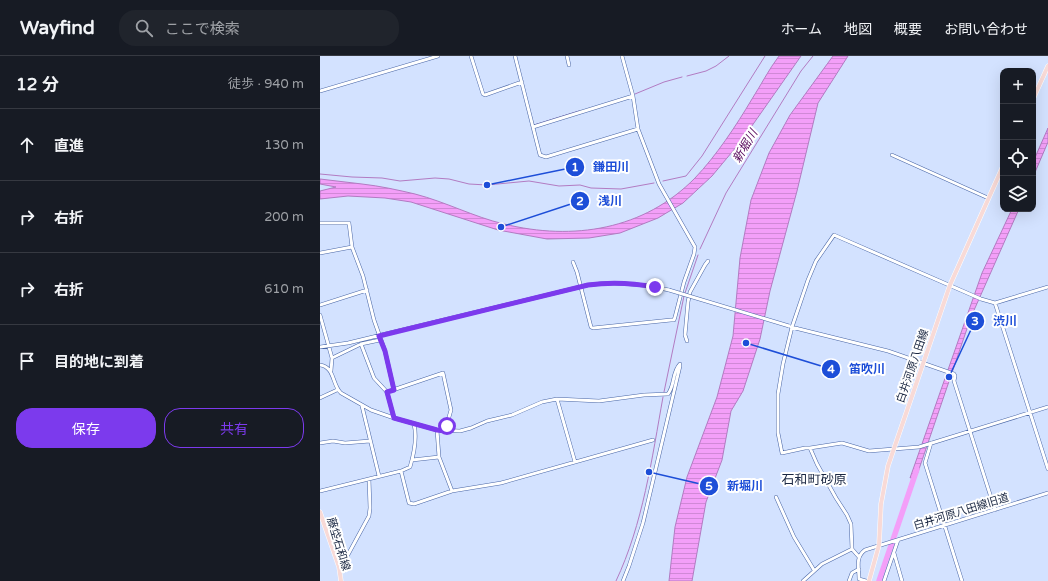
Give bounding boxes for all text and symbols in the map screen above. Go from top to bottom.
search box [119,10,399,46]
text: Wayfind [20,17,95,39]
icon: search [133,17,155,39]
text: ここで検索 [165,20,240,38]
text: ホーム [780,21,822,38]
text: 地図 [844,21,872,38]
text: 概要 [894,21,922,38]
text: お問い合わせ [944,21,1028,38]
map controls [1000,68,1036,212]
button: + [1000,68,1036,104]
text: 12 分 [16,74,59,95]
text: 徒歩 · 940 m [228,76,304,92]
button: − [1000,104,1036,140]
water label: 新堀川 [730,125,761,165]
icon: ahead [16,134,38,156]
text: 直進 [54,137,84,155]
text: 130 m [264,137,304,153]
button: locate [1000,140,1036,176]
callout: 鎌田川 [565,155,637,179]
text: 1 [571,160,579,174]
text: 鎌田川 [593,160,629,174]
button: layers [1000,176,1036,212]
callout: 浅川 [570,189,630,213]
text: 2 [576,194,584,208]
text: 浅川 [598,194,622,208]
icon: right [16,206,38,228]
text: 右折 [54,209,84,227]
text: 200 m [264,209,304,225]
icon: right [16,278,38,300]
route end [646,278,664,296]
text: 右折 [54,281,84,299]
text: 610 m [264,281,304,297]
callout: 渋川 [965,309,1025,333]
text: 3 [971,314,979,328]
text: 渋川 [993,314,1017,328]
street label: 白井河原八田線 [894,328,931,405]
icon: arrive [16,350,38,372]
text: 目的地に到着 [54,353,144,371]
callout: 笛吹川 [821,357,893,381]
text: 4 [827,362,835,376]
text: 笛吹川 [849,362,885,376]
button: 保存 [16,408,156,448]
button: 共有 [164,408,304,448]
route start [438,417,456,435]
district label: 石和町砂原 [781,472,847,488]
callout: 新堀川 [699,474,771,498]
text: 5 [705,479,713,493]
text: 新堀川 [727,479,763,493]
street label: 白井河原八田線旧道 [912,491,1010,532]
street label: 藤垈石和線 [324,516,353,572]

